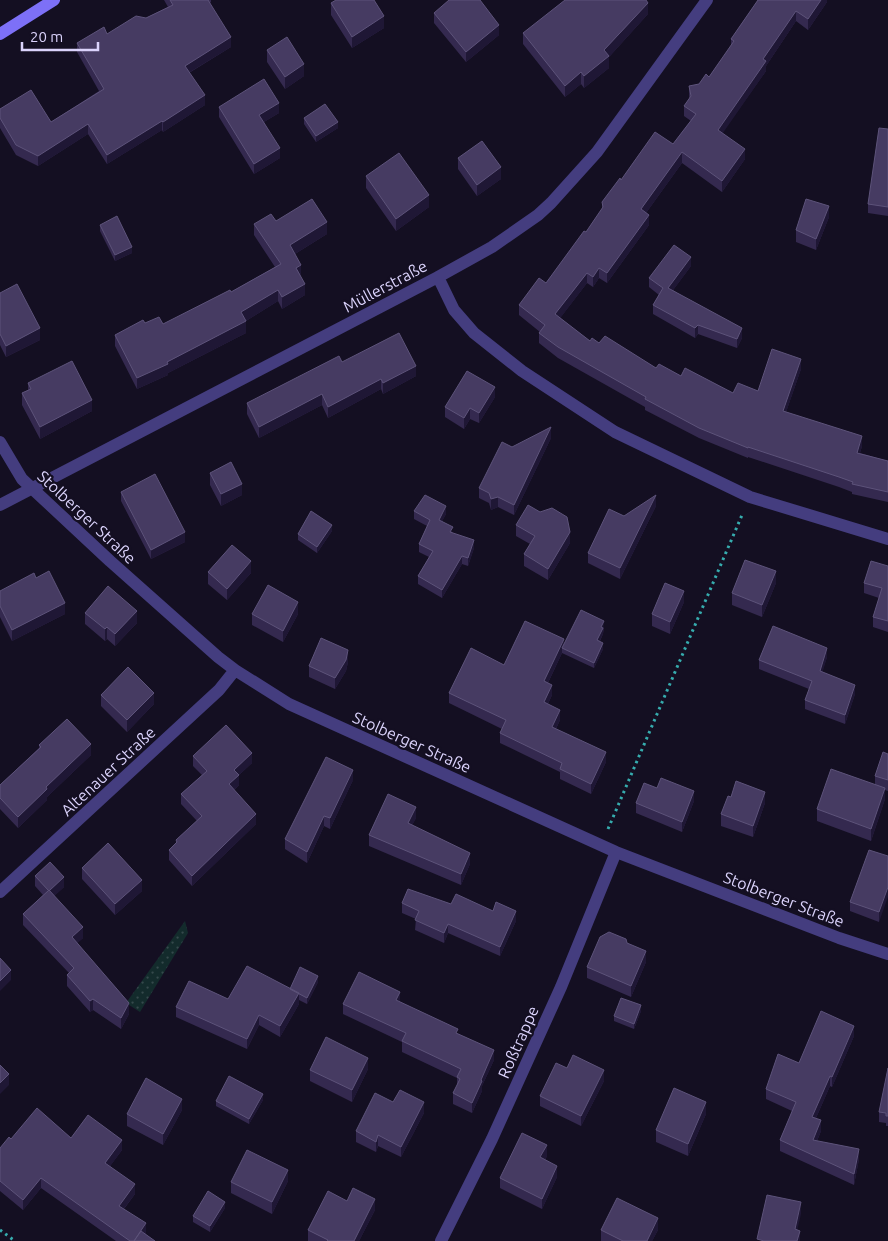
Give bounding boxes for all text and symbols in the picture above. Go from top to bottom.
scale bar [22,20,99,52]
text: 20 m [30,28,63,45]
street label: Müllerstraße [340,256,430,316]
street label: Stolberger Straße [34,467,140,567]
street label: Stolberger Straße [350,708,474,776]
street label: Altenauer Straße [57,723,159,819]
street label: Stolberger Straße [721,868,847,930]
street label: Roßtrappe [494,1003,542,1081]

